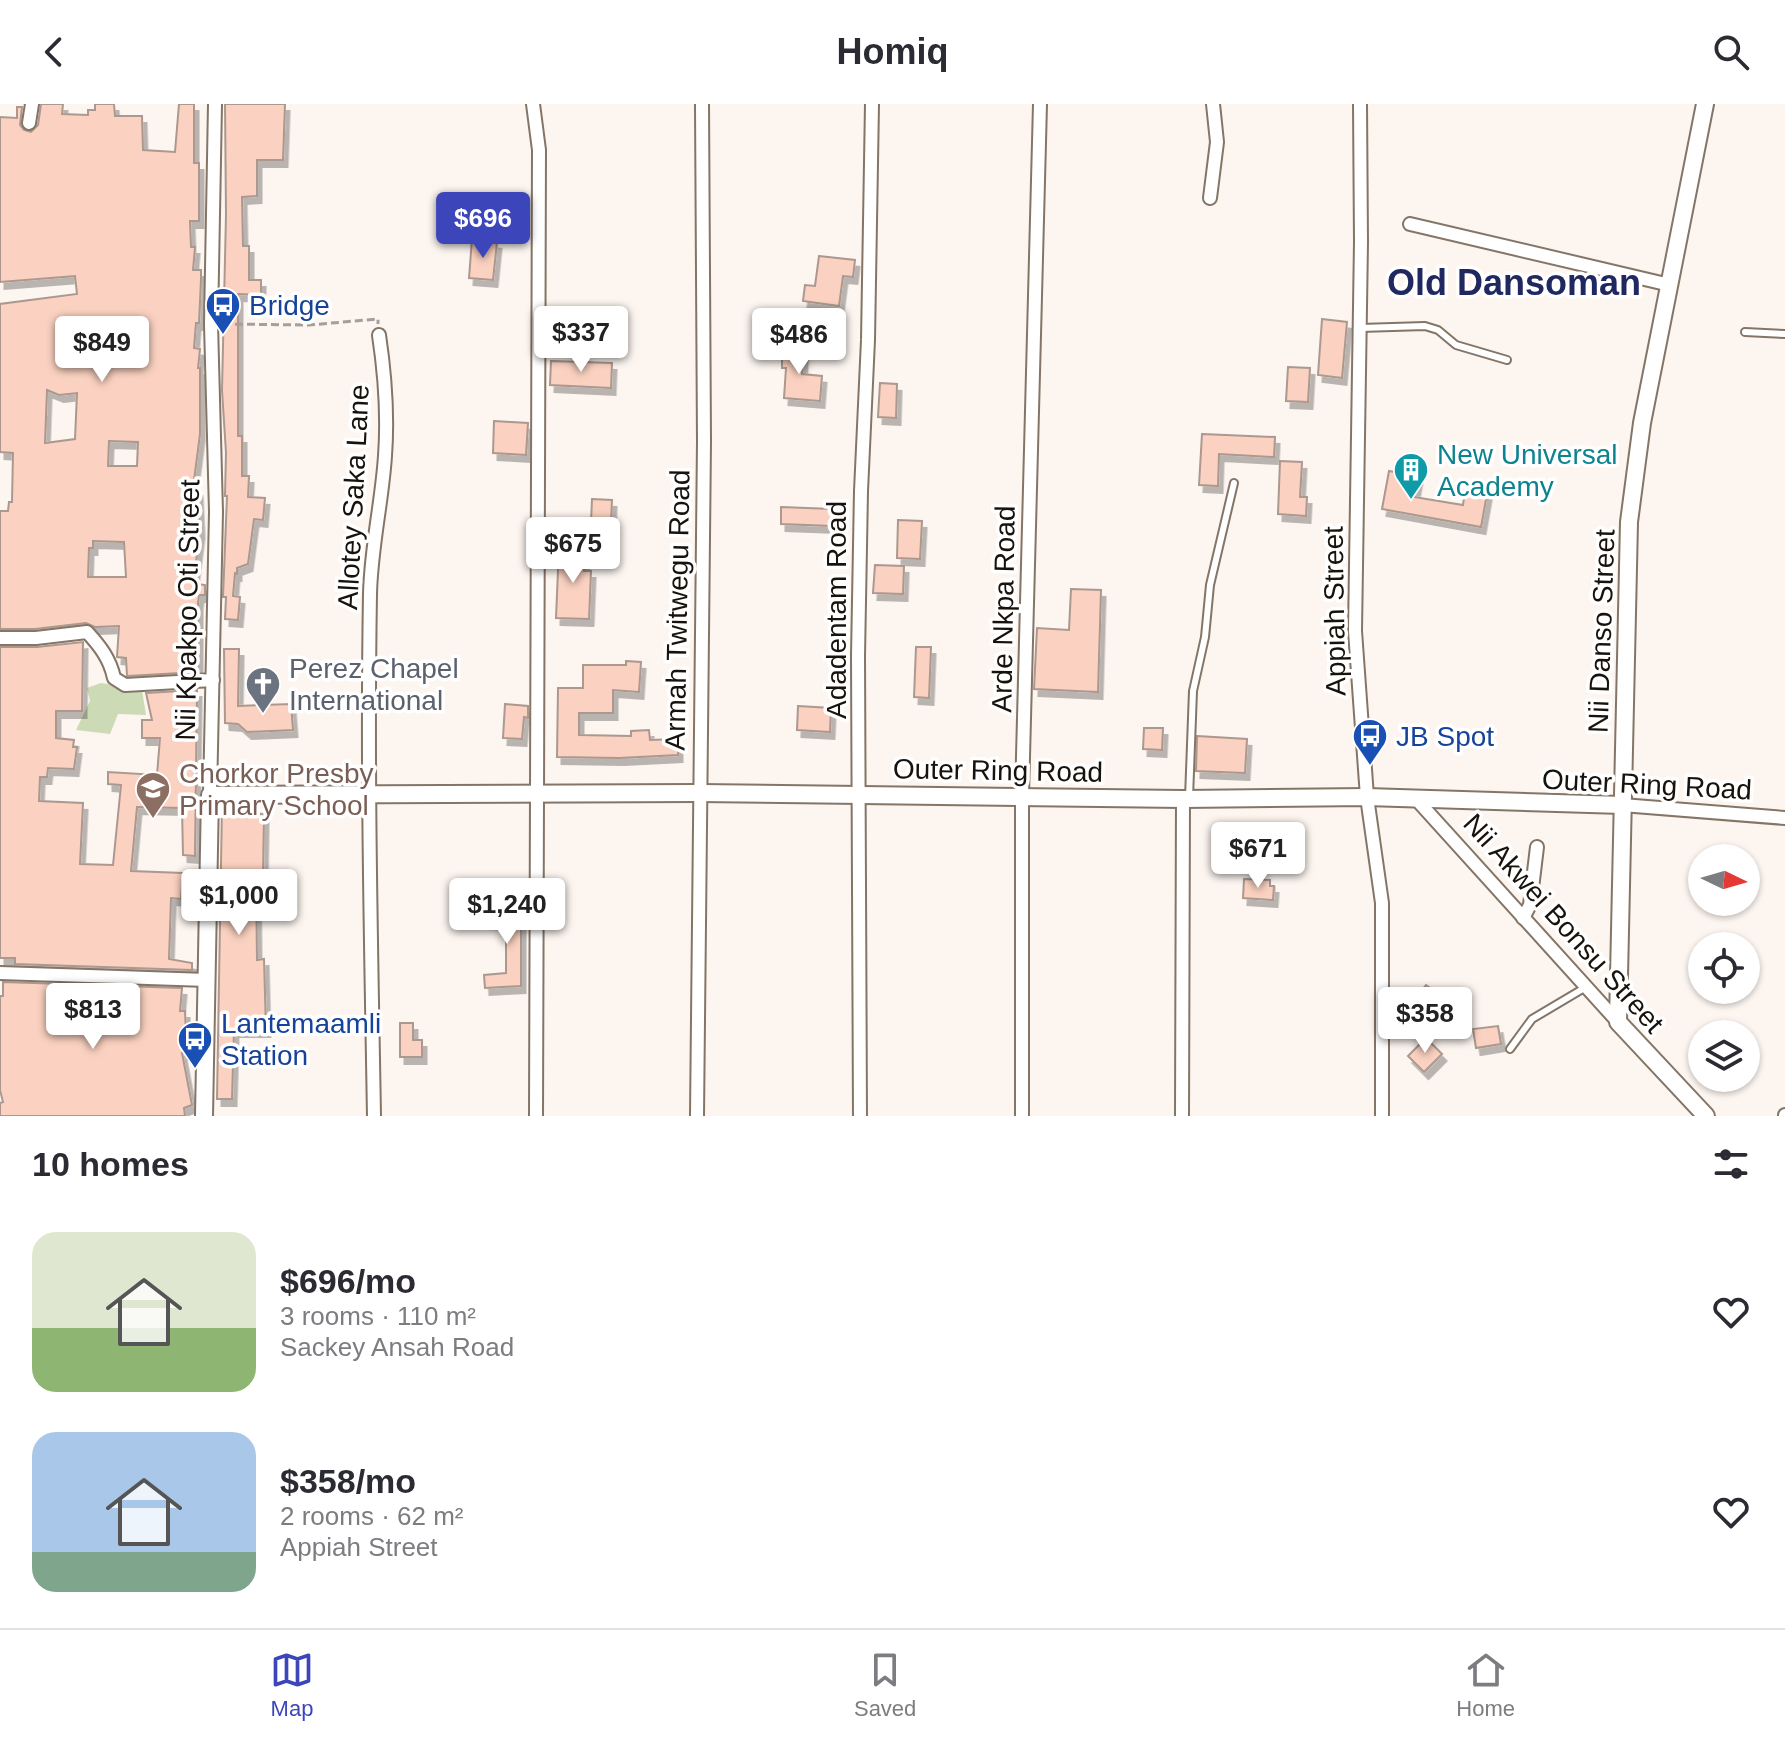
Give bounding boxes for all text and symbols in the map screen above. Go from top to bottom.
icon: back [32,30,76,74]
icon: search [1709,30,1753,74]
text: Homiq [837,31,949,72]
pin: $696 [436,192,530,260]
text: $696 [454,203,512,233]
district label: Old Dansoman [1387,262,1641,303]
bus stop icon: Bridge [204,286,242,336]
place label: Bridge [249,290,330,321]
pin: $337 [534,306,628,374]
pin: $486 [752,308,846,376]
pin: $849 [55,316,149,384]
text: $337 [552,317,610,347]
text: $486 [770,319,828,349]
text: $849 [73,327,131,357]
street label: Allotey Saka Lane [332,384,375,611]
place label: New Universal Academy [1437,439,1618,502]
building icon: New Universal Academy [1392,451,1430,501]
street label: Armah Twitwegu Road [660,469,695,751]
street label: Nii Kpakpo Oti Street [170,479,205,741]
street label: Adadentam Road [821,501,852,719]
street label: Arde Nkpa Road [986,505,1021,713]
pin: $675 [526,517,620,585]
street label: Appiah Street [1318,526,1351,696]
text: $675 [544,528,602,558]
street label: Nii Danso Street [1582,528,1621,733]
place label: Perez Chapel International [289,653,459,716]
church icon: Perez Chapel International [244,665,282,715]
bus stop icon: JB Spot [1351,717,1389,767]
place label: JB Spot [1396,721,1494,752]
street label: Outer Ring Road [893,753,1103,788]
place label: Chorkor Presby Primary School [179,758,374,821]
street label: Outer Ring Road [1541,764,1753,805]
school or university icon: Chorkor Presby Primary School [134,770,172,820]
street label: Nii Akwei Bonsu Street [1457,808,1670,1039]
pin: $671 [1211,822,1305,890]
text: $671 [1229,833,1287,863]
north arrow [1688,844,1760,916]
map controls [1688,844,1760,1092]
pin: $1,000 [174,869,304,937]
pin: $1,240 [442,878,572,946]
text: $1,000 [199,880,279,910]
text: $1,240 [467,889,547,919]
button: locate [1688,932,1760,1004]
pin: $813 [46,983,140,1051]
pin: $358 [1378,987,1472,1055]
text: $813 [64,994,122,1024]
text: $358 [1396,998,1454,1028]
place label: Lantemaamli Station [221,1008,381,1071]
bus stop icon: Lantemaamli Station [176,1020,214,1070]
button: layers [1688,1020,1760,1092]
icon: filters [1709,1142,1753,1186]
text: 10 homes [32,1145,189,1183]
text: $696/mo [280,1262,416,1300]
icon: home [96,1264,192,1360]
icon: heart [1709,1290,1753,1334]
text: 3 rooms · 110 m² [280,1301,476,1331]
text: Sackey Ansah Road [280,1332,514,1362]
text: $358/mo [280,1462,416,1500]
icon: home [96,1464,192,1560]
icon: heart [1709,1490,1753,1534]
text: 2 rooms · 62 m² [280,1501,464,1531]
text: Appiah Street [280,1532,438,1562]
tab: Map [270,1648,314,1722]
tab: Saved [854,1648,916,1722]
tab: Home [1456,1648,1515,1722]

